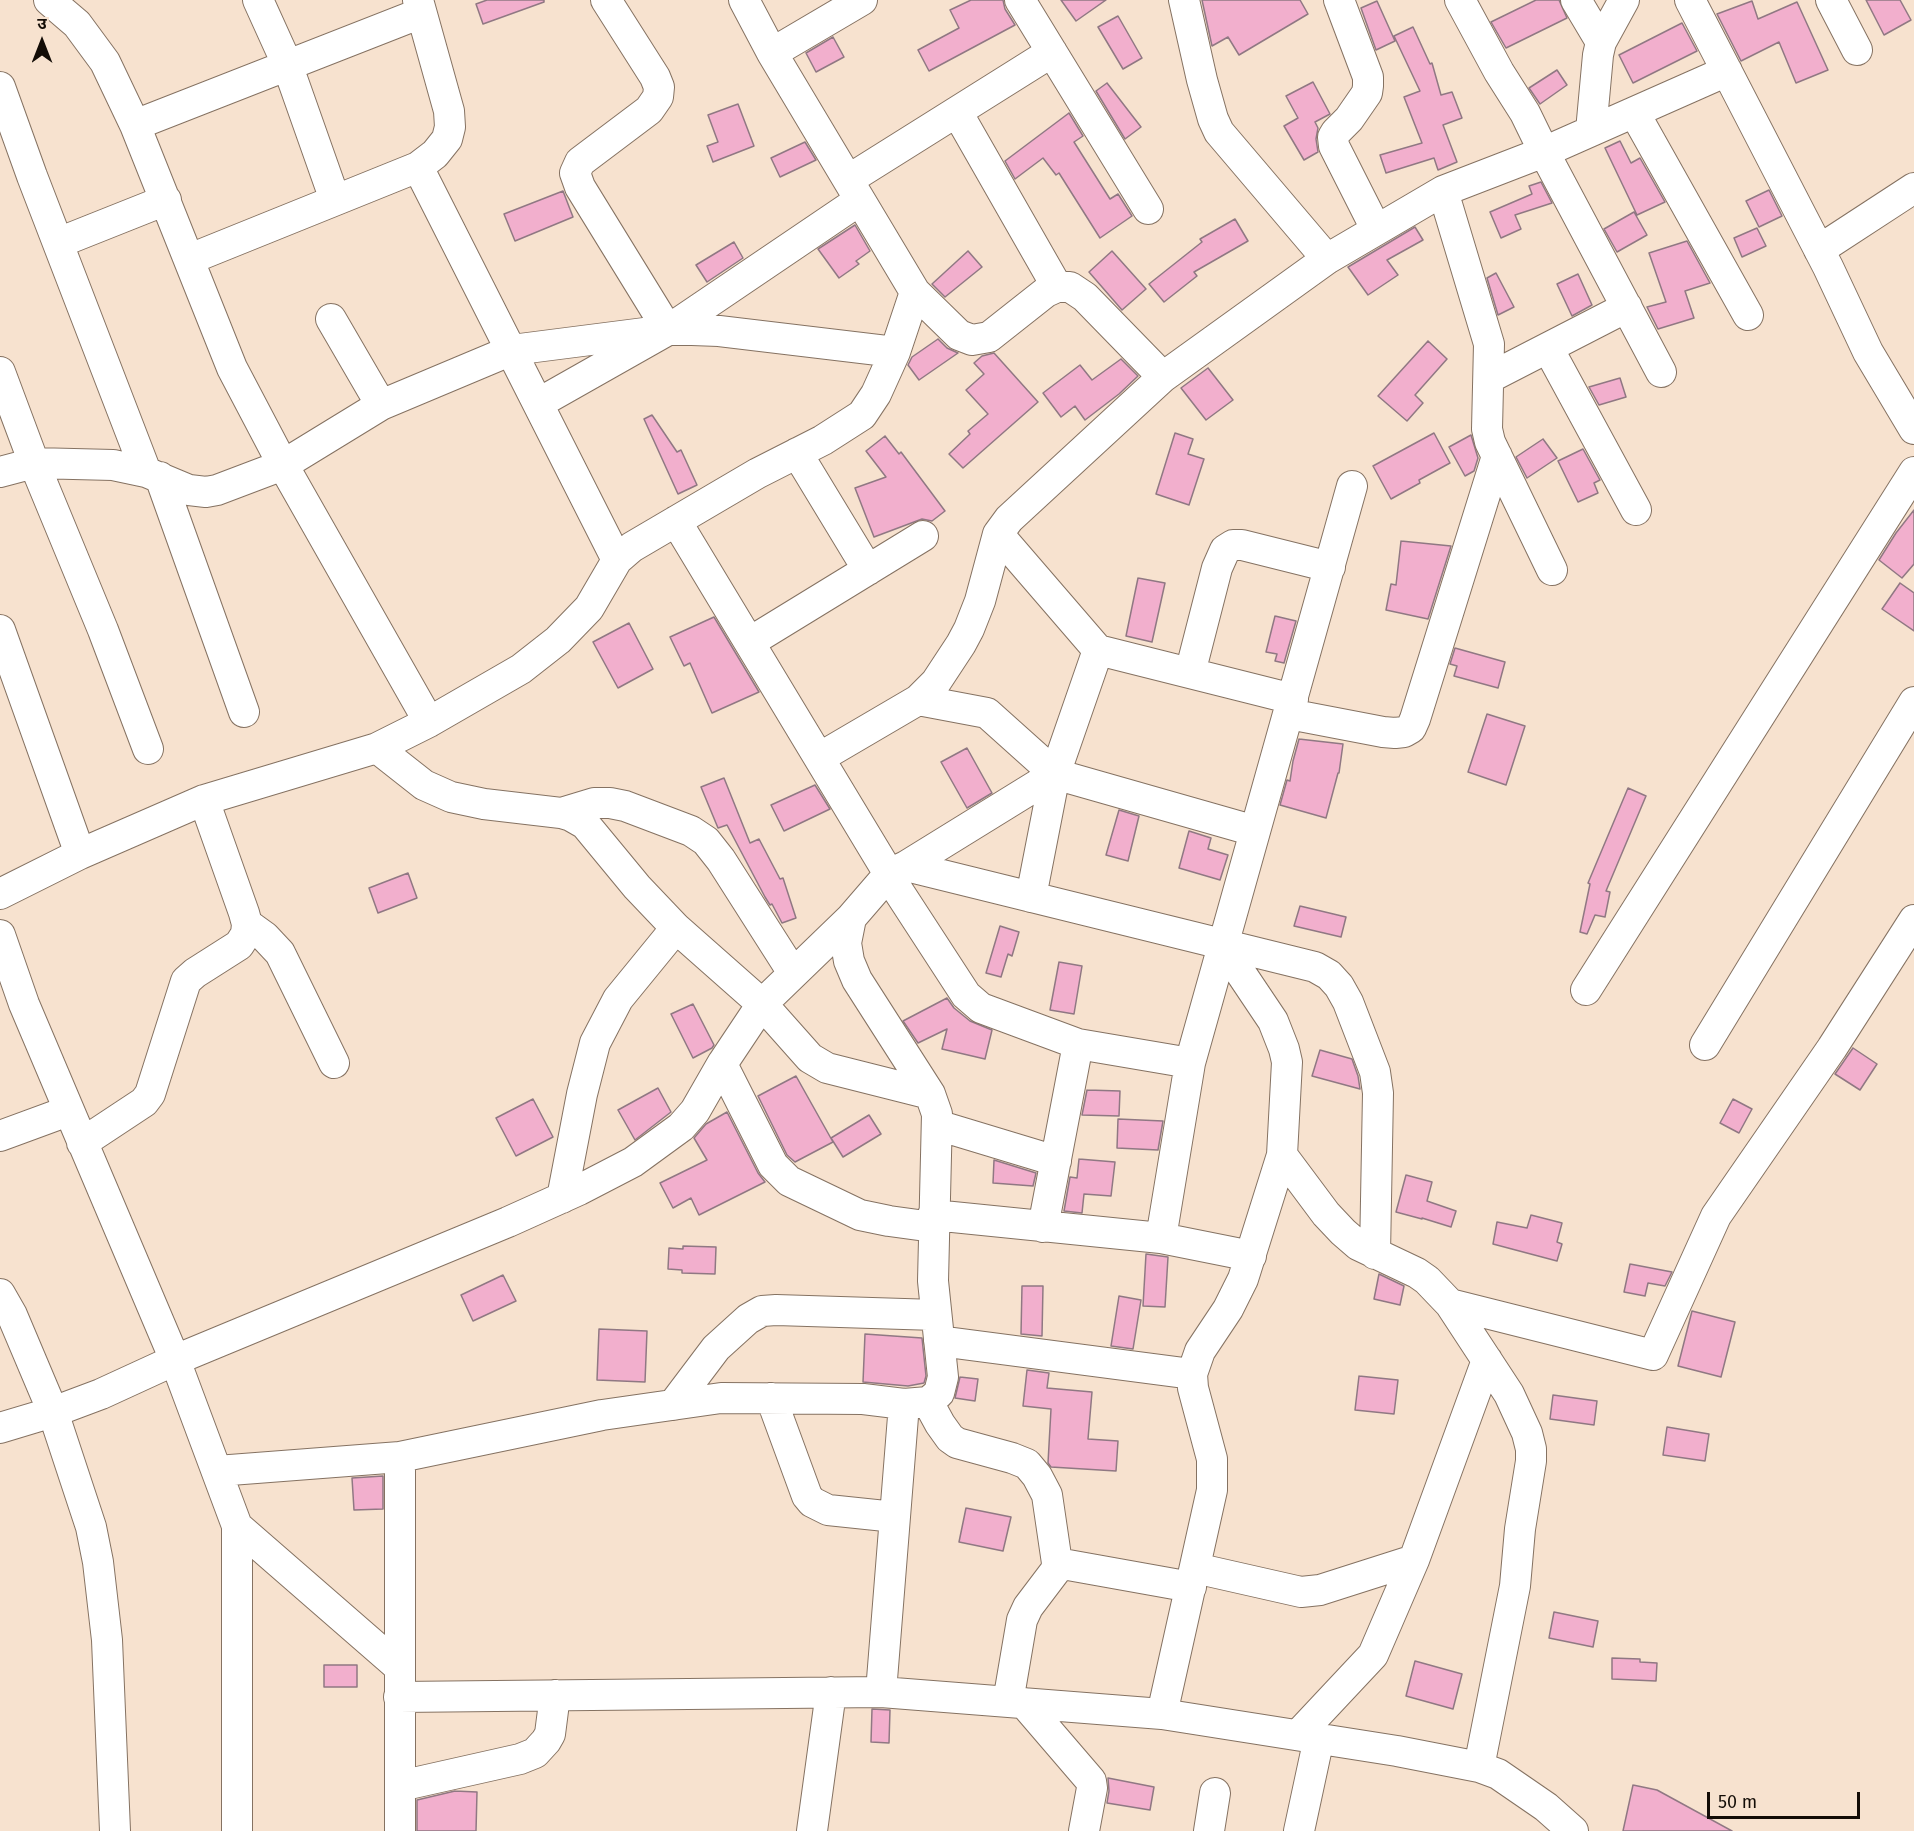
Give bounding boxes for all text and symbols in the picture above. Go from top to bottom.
north arrow [12,12,72,72]
text: उ [37,14,47,33]
scale bar [1710,1780,1863,1818]
text: 50 m [1718,1791,1757,1813]

